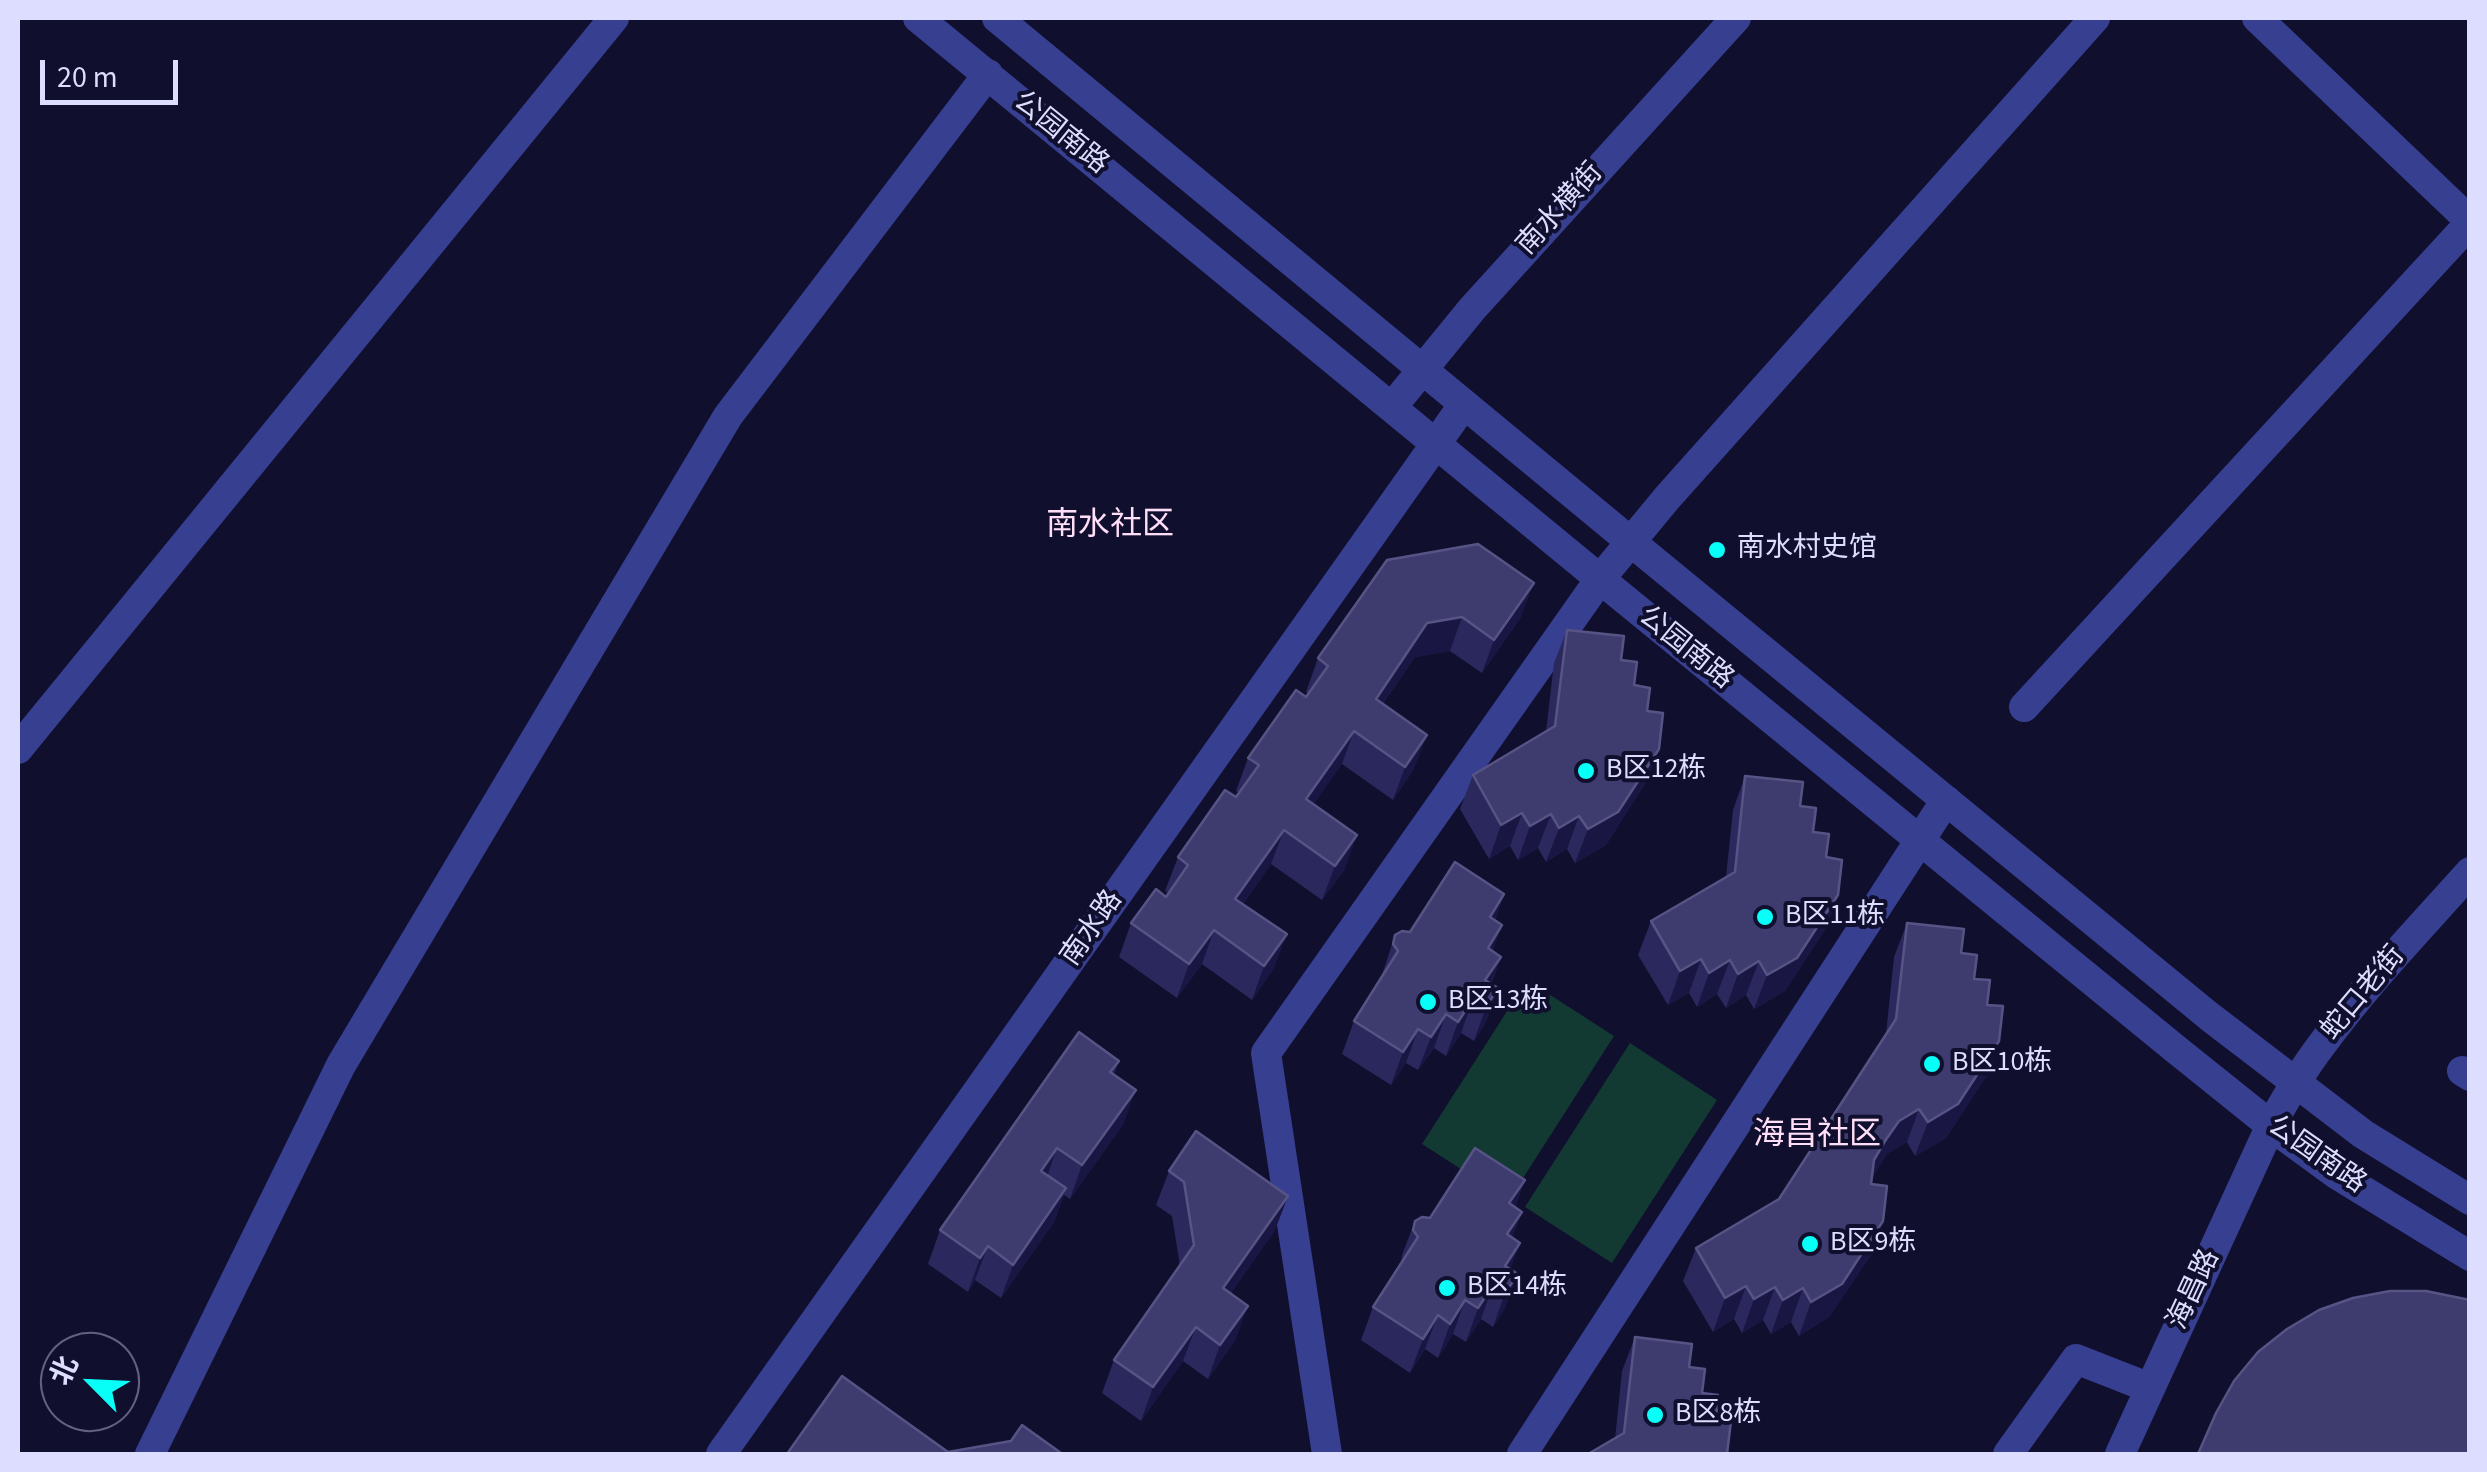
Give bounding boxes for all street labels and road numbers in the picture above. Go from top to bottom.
street label: 公园南路 [1006,86,1114,182]
street label: 南水横街 [1511,157,1611,263]
street label: 公园南路 [1631,601,1739,697]
street label: 南水路 [1055,885,1131,973]
street label: 蛇口老街 [2315,940,2413,1048]
street label: 公园南路 [2260,1110,2372,1202]
street label: 海昌路 [2162,1245,2228,1335]

